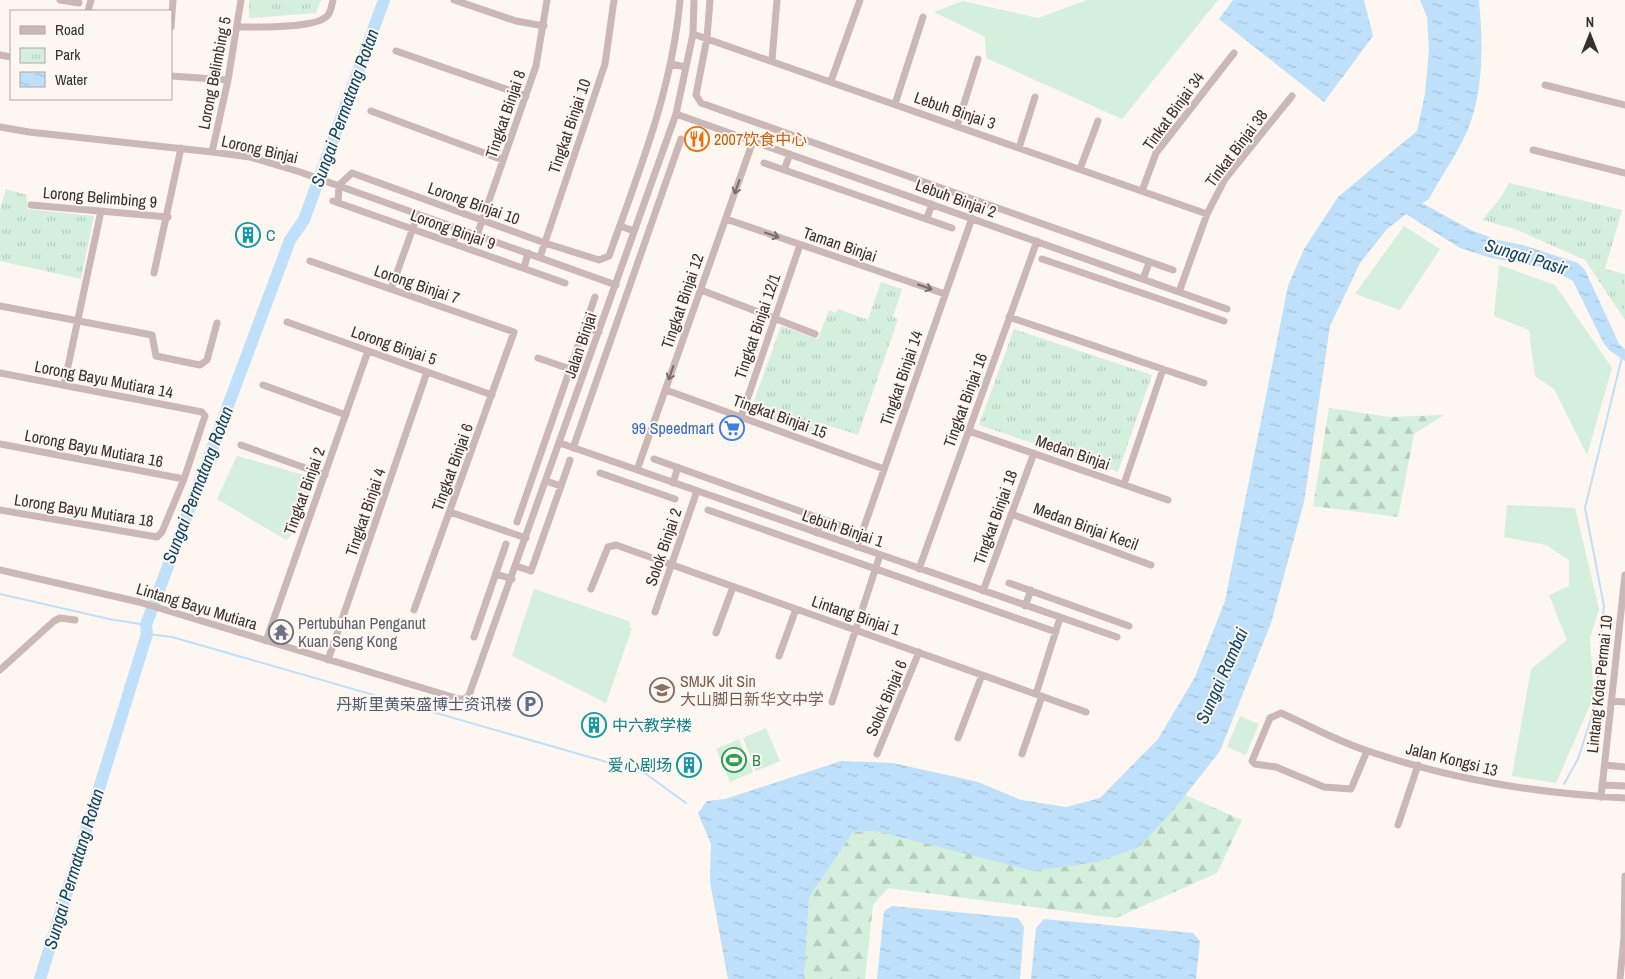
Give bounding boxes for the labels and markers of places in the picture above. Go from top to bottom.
restaurant icon: 2007饮食中心 [684,126,710,152]
place label: 2007饮食中心 [714,128,807,150]
building icon: C [235,222,261,248]
place label: C [266,224,275,246]
supermarket icon: 99 Speedmart [719,415,745,441]
place label: 99 Speedmart [632,417,714,439]
place label: Pertubuhan Penganut Kuan Seng Kong [298,612,426,652]
temple icon: Pertubuhan Penganut Kuan Seng Kong [268,619,294,645]
place label: SMJK Jit Sin 大山脚日新华文中学 [680,670,824,710]
school or university icon: SMJK Jit Sin 大山脚日新华文中学 [649,677,675,703]
parking icon: 丹斯里黄荣盛博士资讯楼 [517,691,543,717]
place label: 丹斯里黄荣盛博士资讯楼 [336,693,512,715]
building icon: 中六教学楼 [581,712,607,738]
place label: 中六教学楼 [612,714,692,736]
sports icon: B [721,747,747,773]
place label: B [752,749,761,771]
building icon: 爱心剧场 [676,752,702,778]
place label: 爱心剧场 [608,754,672,776]

